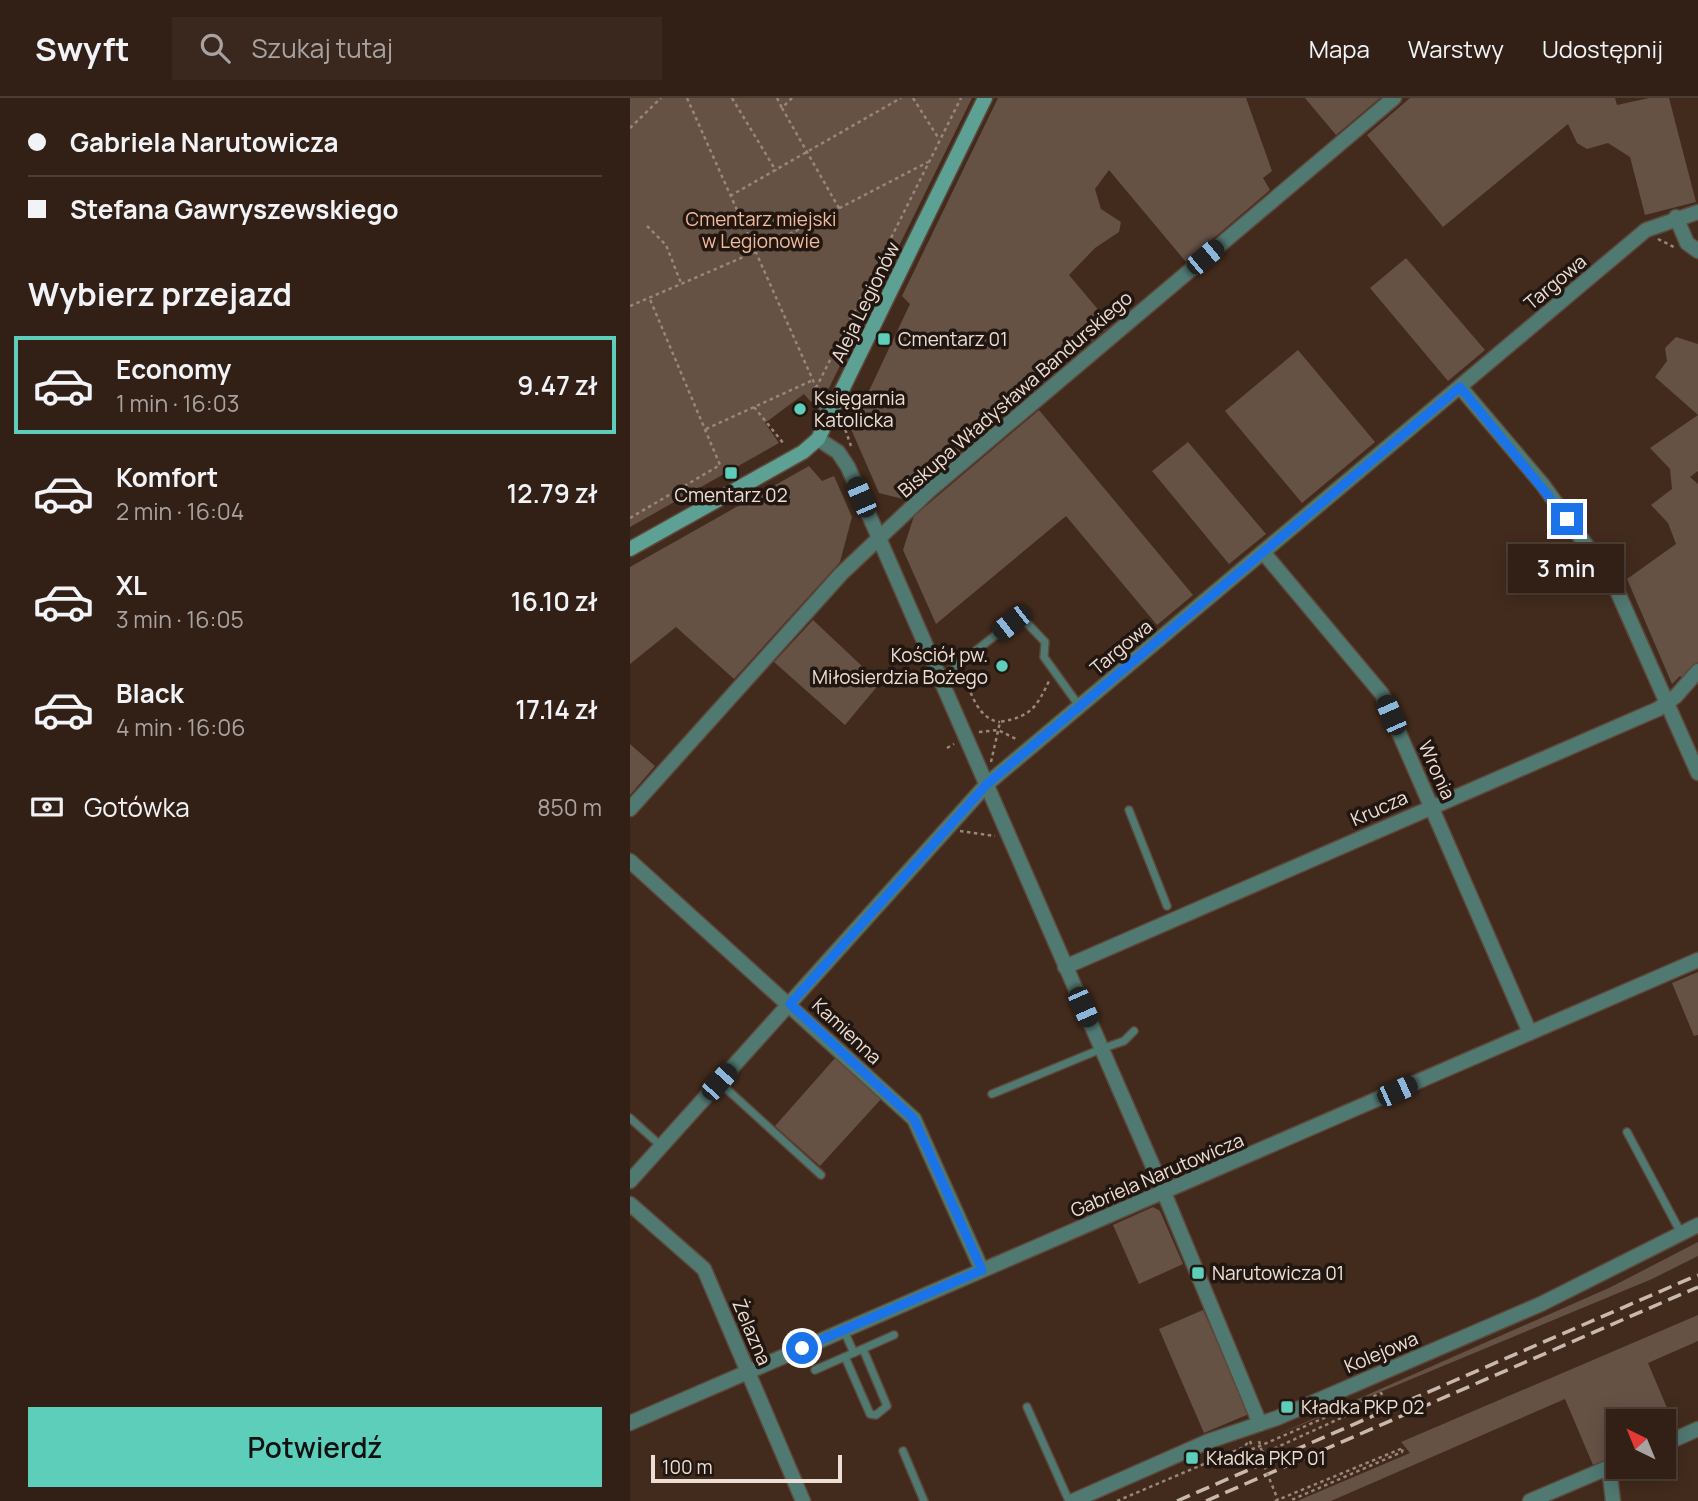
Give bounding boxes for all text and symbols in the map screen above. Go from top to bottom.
search box [172,17,662,80]
text: Swyft [35,26,130,71]
icon: search [196,29,234,67]
text: Szukaj tutaj [252,30,393,66]
text: Mapa [1309,32,1370,65]
text: Warstwy [1408,32,1504,65]
text: Udostępnij [1542,32,1663,65]
text: Gabriela Narutowicza [70,124,338,160]
text: Stefana Gawryszewskiego [70,191,398,227]
park label: Cmentarz miejski w Legionowie [686,206,836,254]
car [1183,235,1228,279]
street label: Aleja Legionów [825,237,906,367]
street label: Targowa [1518,248,1592,316]
text: Wybierz przejazd [28,272,292,316]
street label: Biskupa Władysława Bandurskiego [892,285,1138,503]
place label: Cmentarz 01 [898,326,1008,352]
marker: Cmentarz 01 [876,331,892,347]
text: Economy [116,351,231,387]
icon: car [32,354,95,417]
text: 9.47 zł [517,367,598,403]
place label: Księgarnia Katolicka [814,385,905,433]
text: 1 min · 16:03 [116,387,239,419]
marker: Księgarnia Katolicka [792,401,808,417]
text: Komfort [116,459,218,495]
icon: car [32,462,95,525]
marker: Cmentarz 02 [723,465,739,481]
car [844,474,879,520]
text: 12.79 zł [506,475,598,511]
place label: Cmentarz 02 [674,482,788,508]
text: 2 min · 16:04 [116,495,244,527]
route end [1551,503,1583,535]
callout: 3 min [1509,544,1625,592]
text: 3 min [1537,552,1595,584]
text: XL [116,567,147,603]
icon: car [32,570,95,633]
text: 16.10 zł [511,583,598,619]
car [988,602,1035,644]
text: 3 min · 16:05 [116,603,244,635]
street label: Targowa [1084,613,1158,681]
place label: Kościół pw. Miłosierdzia Bożego [812,642,988,690]
marker: Kościół pw. Miłosierdzia Bożego [994,658,1010,674]
text: Black [116,675,184,711]
icon: car [32,678,95,741]
text: 17.14 zł [515,691,598,727]
car [1373,692,1410,738]
text: 4 min · 16:06 [116,711,246,743]
street label: Wronia [1413,736,1461,804]
street label: Krucza [1346,784,1412,832]
icon: cash [28,788,66,826]
text: Gotówka [84,789,190,825]
text: 850 m [537,791,602,823]
car [1065,984,1102,1030]
street label: Kamienna [807,992,887,1070]
car [698,1059,741,1105]
car [1374,1073,1421,1109]
street label: Gabriela Narutowicza [1066,1127,1248,1223]
place label: Narutowicza 01 [1212,1260,1344,1286]
marker: Narutowicza 01 [1190,1265,1206,1281]
street label: Żelazna [726,1295,778,1369]
street label: Kolejowa [1340,1325,1422,1379]
route start [786,1332,818,1364]
place label: Kładka PKP 02 [1301,1394,1424,1420]
marker: Kładka PKP 02 [1279,1399,1295,1415]
button: Potwierdź [28,1407,602,1487]
north arrow [1606,1409,1676,1479]
map controls [1606,1409,1676,1479]
place label: Kładka PKP 01 [1206,1445,1326,1471]
marker: Kładka PKP 01 [1184,1450,1200,1466]
scale bar [651,1452,842,1484]
text: 100 m [662,1454,713,1480]

